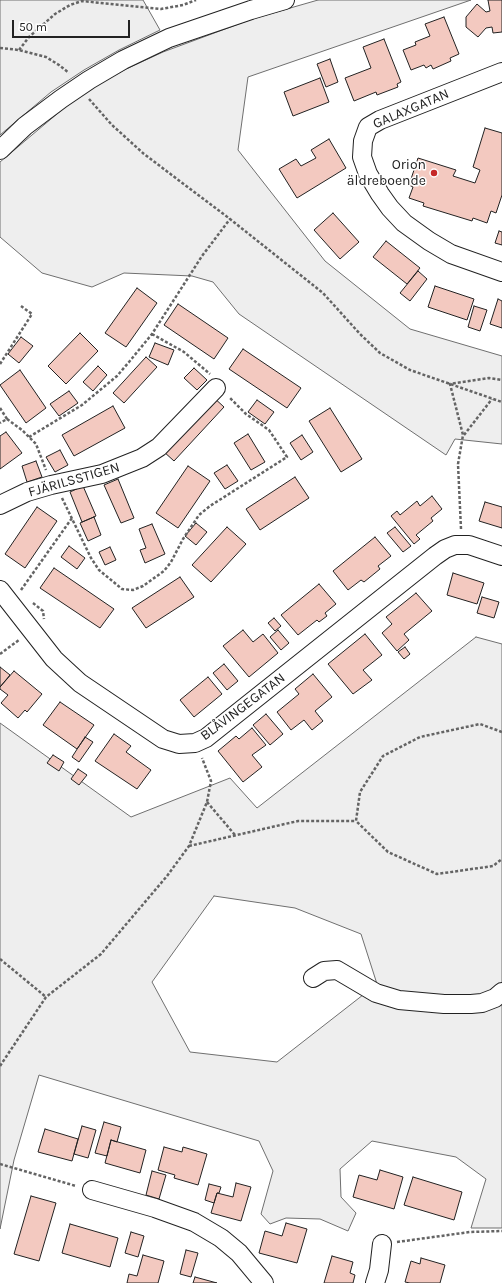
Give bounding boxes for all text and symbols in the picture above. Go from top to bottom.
scale bar [14,12,132,38]
text: 50 m [19,20,47,34]
street label: GALAXGATAN [370,85,452,133]
place label: Orion äldreboende [347,157,426,190]
marker: Orion äldreboende [429,168,439,178]
street label: FJÄRILSSTIGEN [26,459,122,501]
street label: BLÅVINGEGATAN [197,670,289,744]

